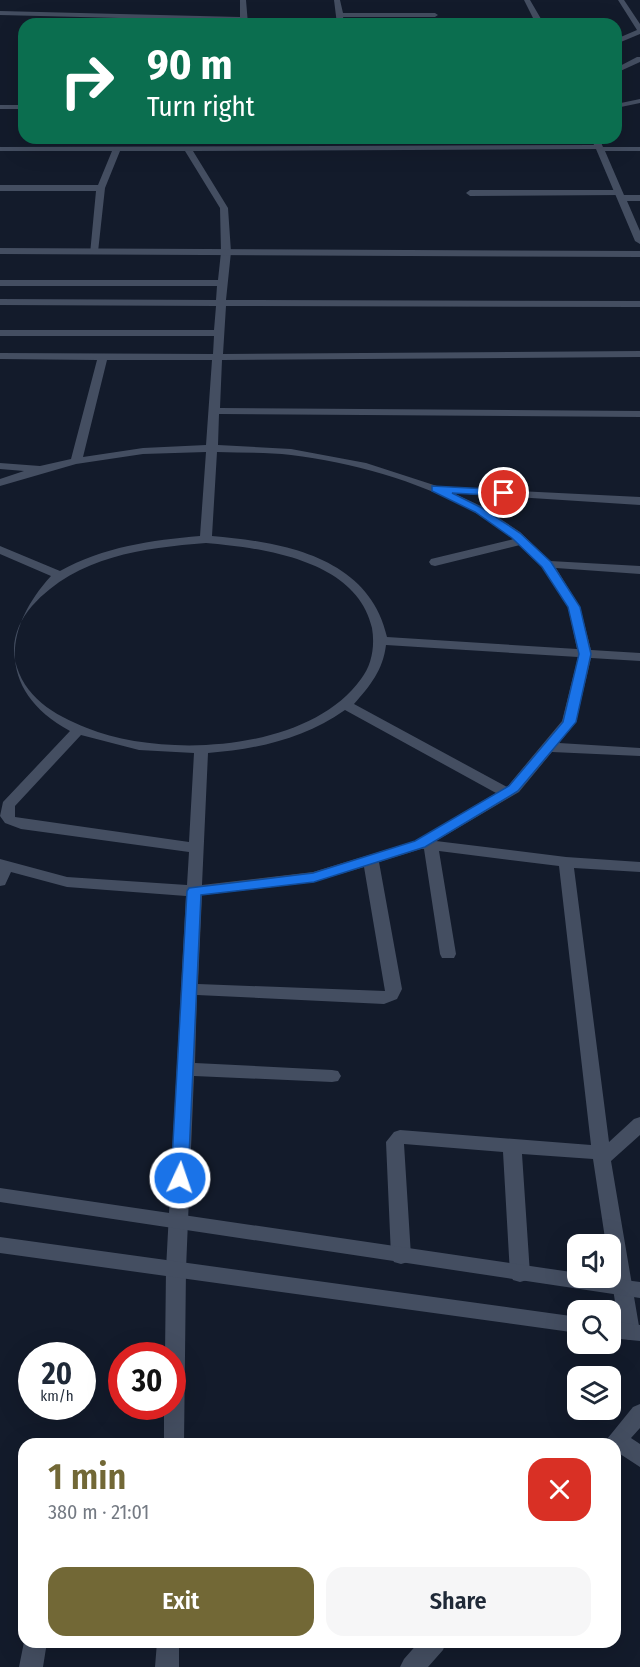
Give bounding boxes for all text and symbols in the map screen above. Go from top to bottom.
text: 90 m [147,40,232,90]
icon: right [48,42,126,120]
text: Turn right [147,91,255,123]
pin [478,467,529,518]
icon: arrive [487,476,520,509]
position arrow [148,1146,212,1210]
map controls [567,1234,621,1420]
button: sound [567,1234,621,1288]
button: search [567,1300,621,1354]
speed limit sign: 30 [108,1342,186,1420]
text: 20 [42,1356,72,1392]
button: layers [567,1366,621,1420]
text: km/h [40,1387,74,1405]
text: 1 min [48,1455,126,1499]
button: close [528,1458,591,1521]
text: 380 m · 21:01 [48,1500,149,1524]
button: Exit [48,1567,314,1636]
button: Share [326,1567,591,1636]

